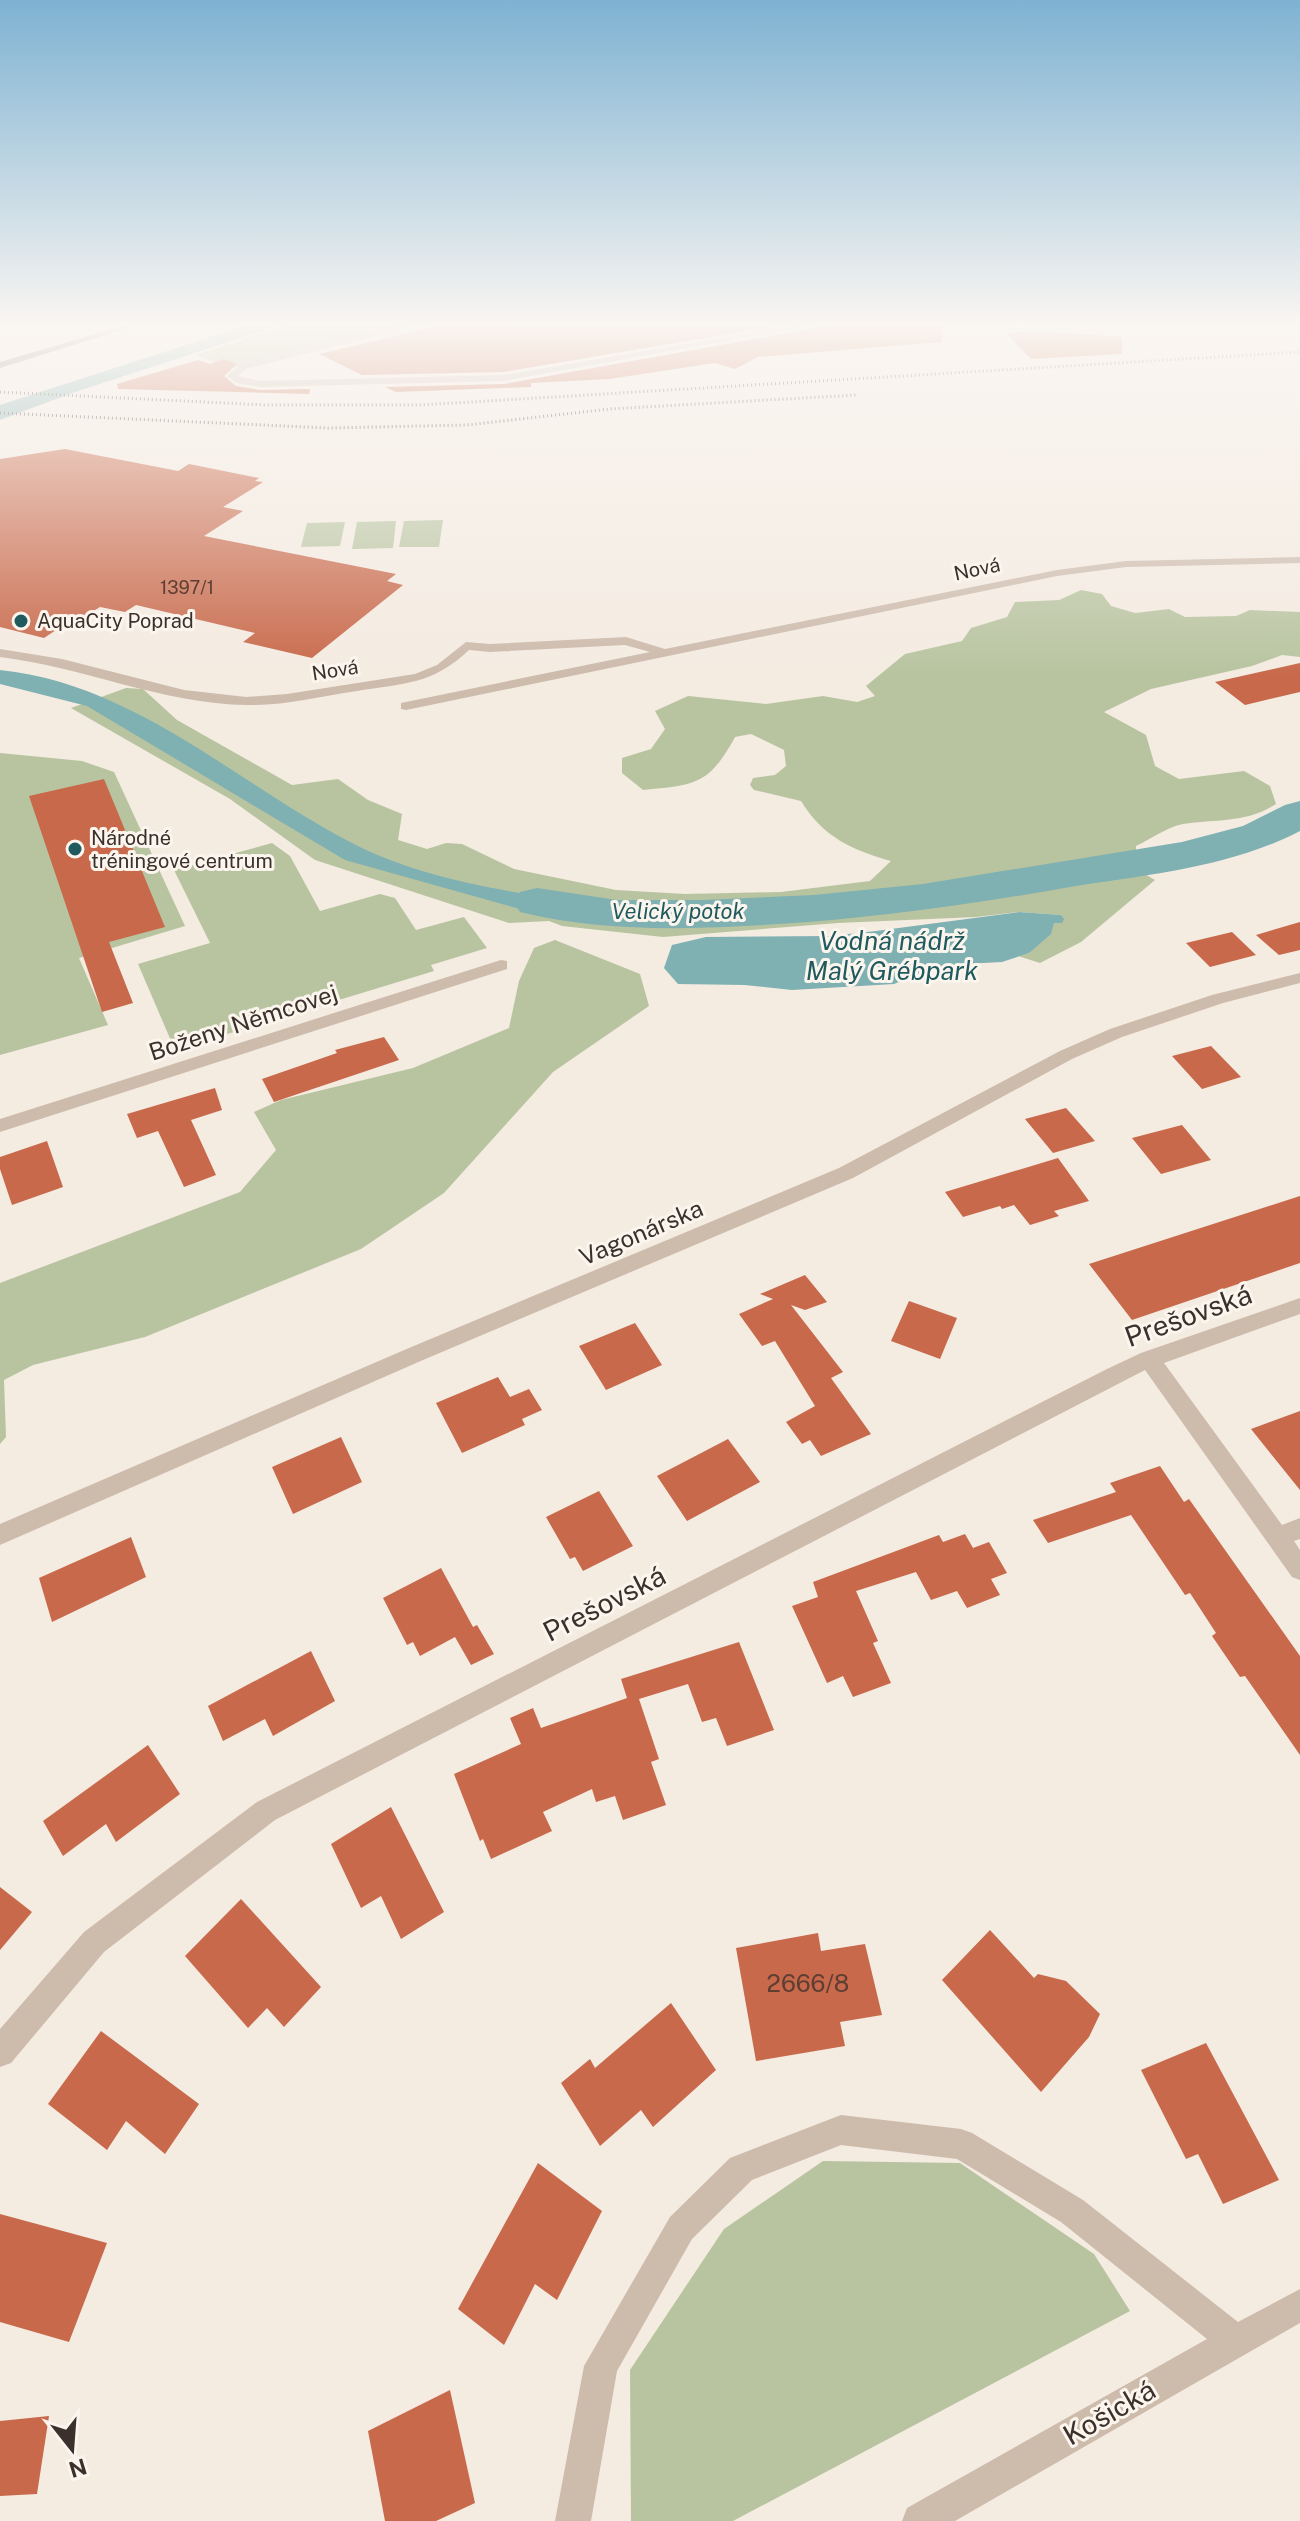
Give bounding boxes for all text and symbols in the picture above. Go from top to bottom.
street label: Nová [952,552,1002,586]
house number: 1397/1 [160,577,214,598]
place label: AquaCity Poprad [37,609,194,633]
marker: AquaCity Poprad [12,612,30,630]
street label: Nová [310,654,360,686]
place label: Národné tréningové centrum [91,826,273,873]
marker: Národné tréningové centrum [66,840,84,858]
water label: Velický potok [612,898,745,924]
water label: Vodná nádrž Malý Grébpark [806,925,978,986]
street label: Boženy Němcovej [145,978,341,1066]
street label: Vagonárska [575,1193,707,1271]
street label: Prešovská [1120,1277,1256,1353]
street label: Prešovská [537,1558,671,1648]
house number: 2666/8 [767,1969,849,1997]
street label: Košická [1057,2372,1161,2452]
north arrow [32,2409,112,2489]
text: N [66,2453,90,2483]

